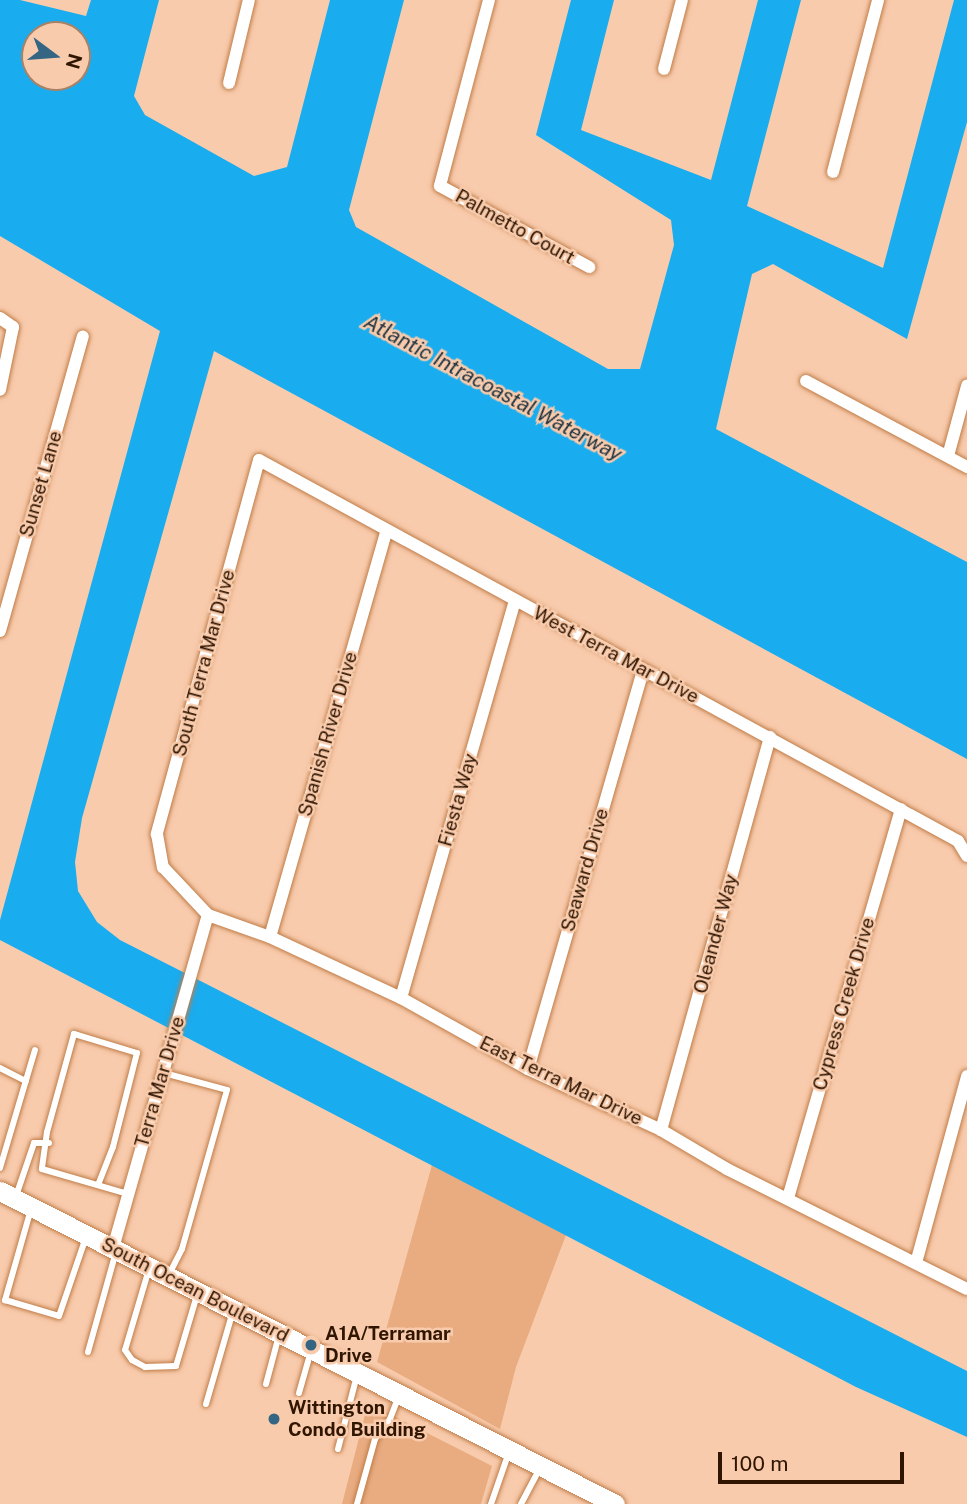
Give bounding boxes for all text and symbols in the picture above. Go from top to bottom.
north arrow [21,21,91,91]
text: N [62,51,87,71]
street label: Palmetto Court [451,185,579,269]
water label: Atlantic Intracoastal Waterway [359,309,627,467]
street label: Sunset Lane [15,428,67,540]
street label: South Terra Mar Drive [168,567,240,759]
street label: West Terra Mar Drive [529,602,703,708]
street label: Spanish River Drive [294,649,362,819]
street label: Fiesta Way [434,751,482,849]
street label: Seaward Drive [556,806,614,934]
street label: Oleander Way [689,872,743,996]
street label: Cypress Creek Drive [808,915,880,1093]
street label: Terra Mar Drive [130,1014,190,1150]
street label: East Terra Mar Drive [476,1032,646,1130]
street label: South Ocean Boulevard [98,1233,292,1347]
place label: A1A/Terramar Drive [325,1323,451,1367]
marker: A1A/Terramar Drive [303,1337,319,1353]
place label: Wittington Condo Building [288,1397,426,1441]
marker: Wittington Condo Building [266,1411,282,1427]
scale bar [722,1438,908,1482]
text: 100 m [731,1451,788,1476]

